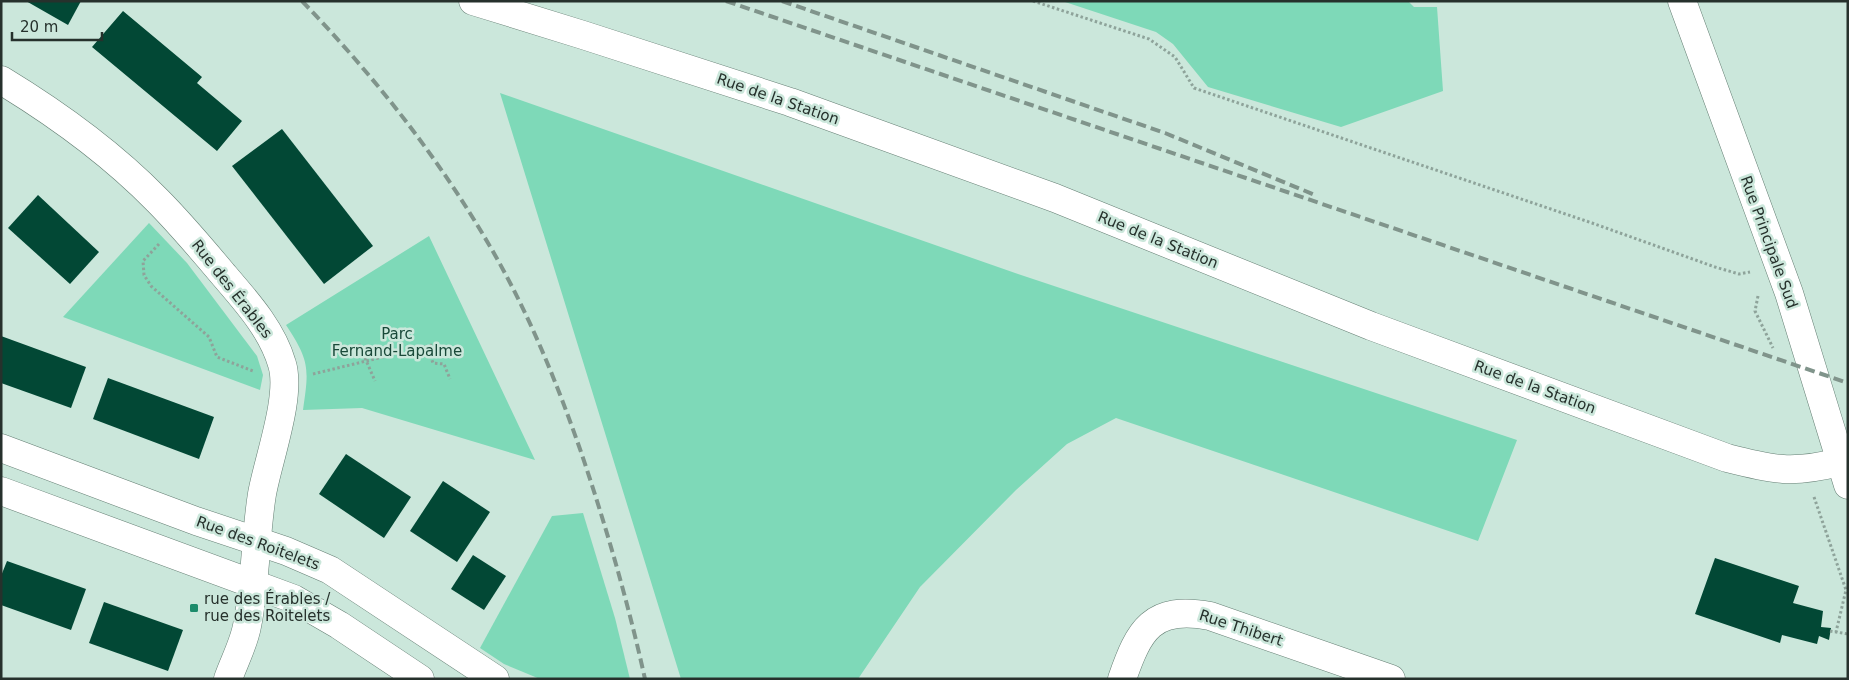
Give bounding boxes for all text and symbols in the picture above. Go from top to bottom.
scale bar [12,10,102,42]
text: 20 m [20,18,58,36]
street label: Rue de la Station [714,70,842,128]
street label: Rue Principale Sud [1737,173,1801,311]
street label: Rue de la Station [1095,208,1221,272]
street label: Rue des Érables [188,236,277,342]
park label: Parc Fernand-Lapalme [332,325,462,360]
street label: Rue de la Station [1472,357,1598,417]
street label: Rue des Roitelets [194,512,322,574]
place label: rue des Érables / rue des Roitelets [204,589,331,625]
marker: rue des Érables / rue des Roitelets [188,602,200,614]
street label: Rue Thibert [1197,606,1285,650]

